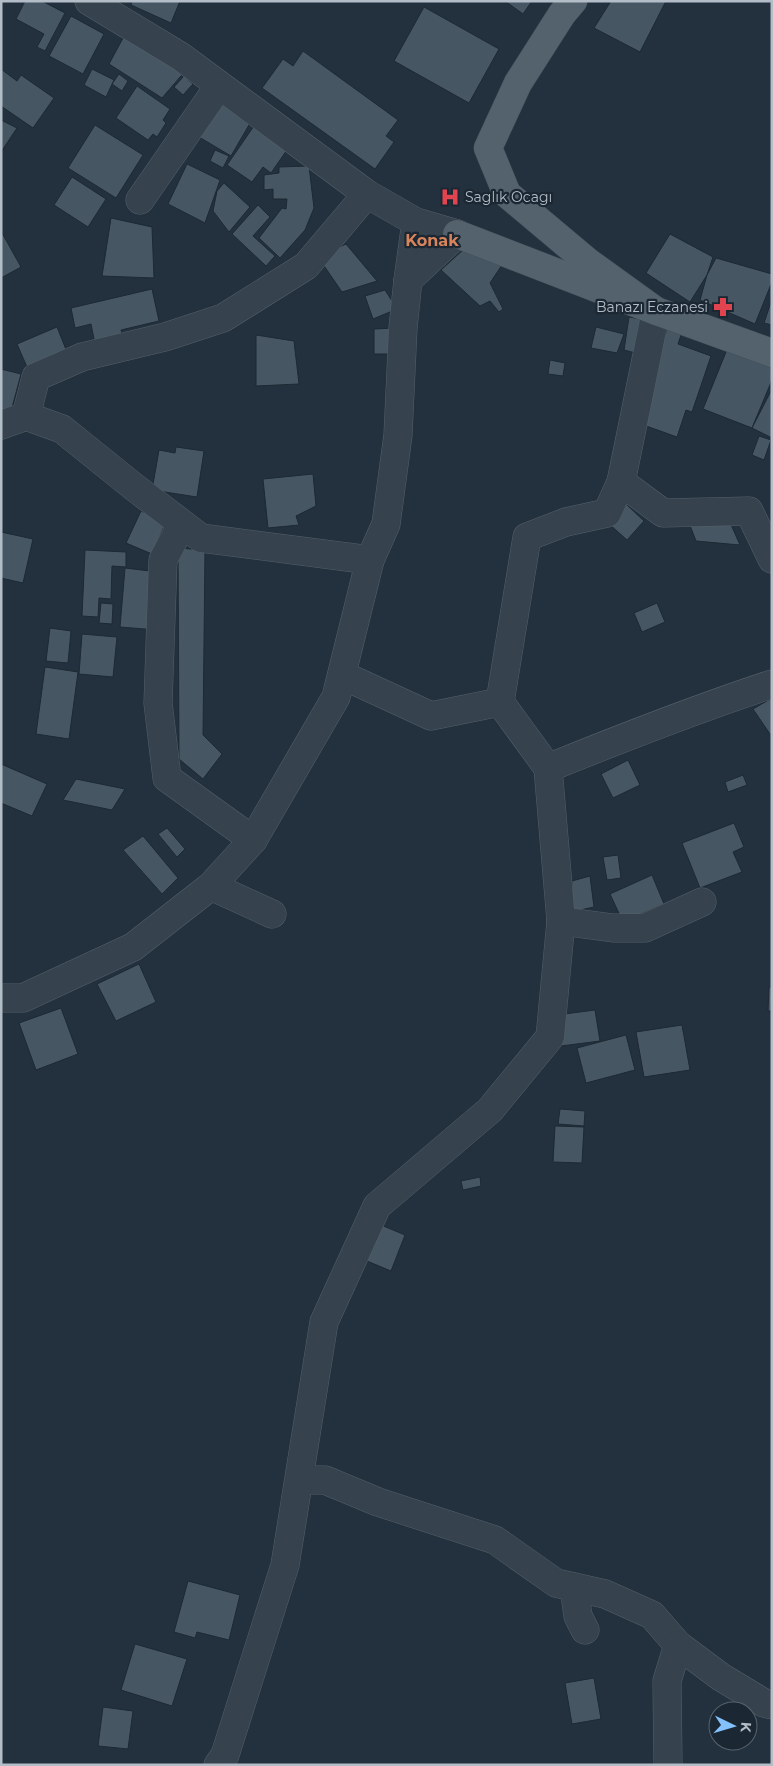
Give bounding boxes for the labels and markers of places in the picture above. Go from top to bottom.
hospital icon: Saglık Ocagı [439,186,461,208]
place label: Saglık Ocagı [465,188,552,206]
pharmacy icon: Banazı Eczanesi [712,296,734,318]
place label: Banazı Eczanesi [596,298,708,316]

